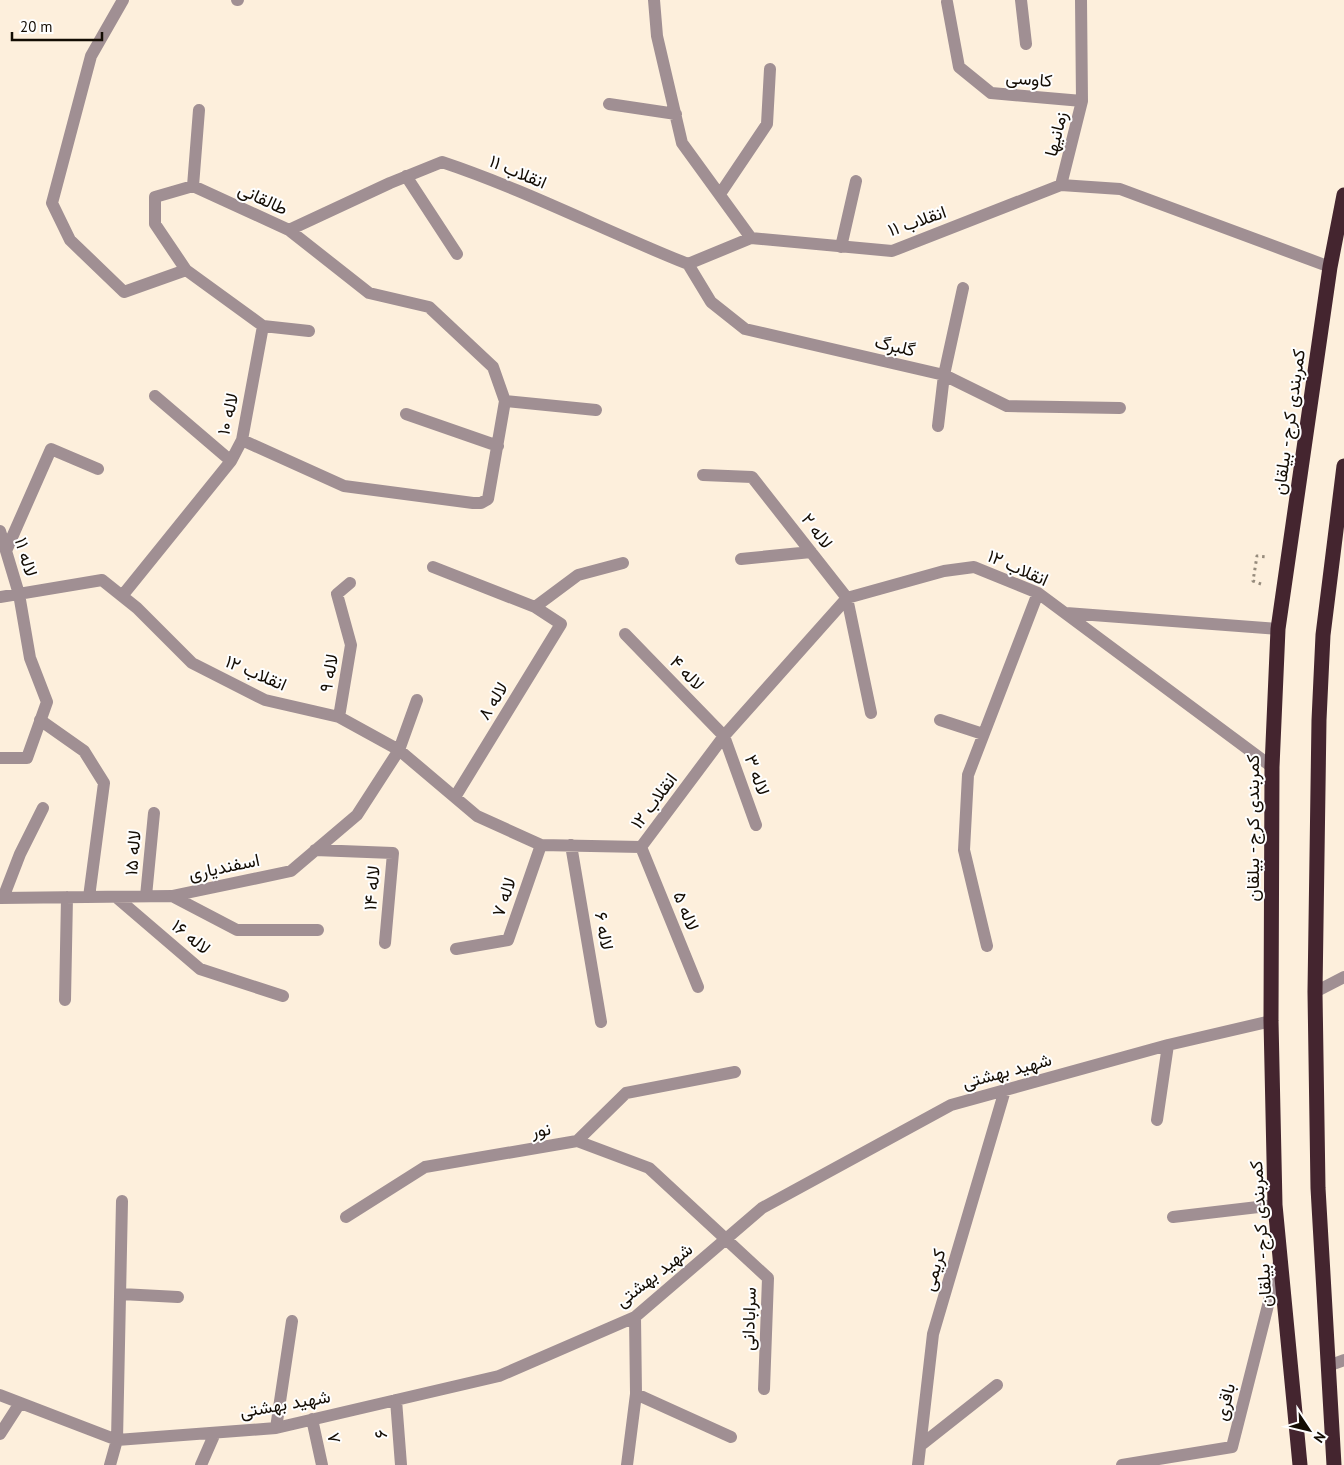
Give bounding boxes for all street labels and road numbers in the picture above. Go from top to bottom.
street label: کاوسی [1005,65,1053,92]
street label: زمانیها [1039,109,1072,159]
street label: انقلاب ۱۱ [486,149,550,194]
street label: طالقانی [235,177,292,220]
street label: انقلاب ۱۱ [885,200,949,241]
street label: گلبرگ [873,330,918,361]
street label: کمربندی کرج - بیلقان [1267,348,1311,496]
street label: لاله ۱۰ [212,391,243,437]
street label: لاله ۲ [796,508,838,553]
street label: لاله ۱۱ [10,534,43,579]
street label: انقلاب ۱۲ [984,544,1052,591]
street label: انقلاب ۱۲ [222,649,290,696]
street label: لاله ۴ [665,650,709,695]
street label: لاله ۹ [314,652,343,694]
street label: لاله ۸ [472,678,513,724]
street label: لاله ۳ [740,751,775,798]
street label: کمربندی کرج - بیلقان [1241,755,1265,901]
street label: انقلاب ۱۲ [625,768,682,833]
street label: لاله ۱۵ [119,829,146,877]
street label: اسفندیاری [186,848,262,885]
street label: لاله ۱۴ [358,865,385,911]
street label: لاله ۷ [486,874,521,920]
street label: لاله ۵ [668,888,705,934]
street label: لاله ۶ [590,910,619,952]
street label: لاله ۱۶ [167,914,215,959]
street label: شهید بهشتی [960,1048,1054,1093]
street label: نور [529,1117,552,1143]
street label: کمربندی کرج - بیلقان [1244,1160,1278,1308]
street label: شهید بهشتی [610,1237,697,1312]
street label: کریمی [917,1246,950,1294]
street label: سرابادانی [736,1287,761,1351]
street label: باقری [1209,1381,1240,1423]
street label: شهید بهشتی [238,1384,332,1423]
street label: ۶ [369,1428,392,1439]
street label: ۷ [322,1430,347,1445]

